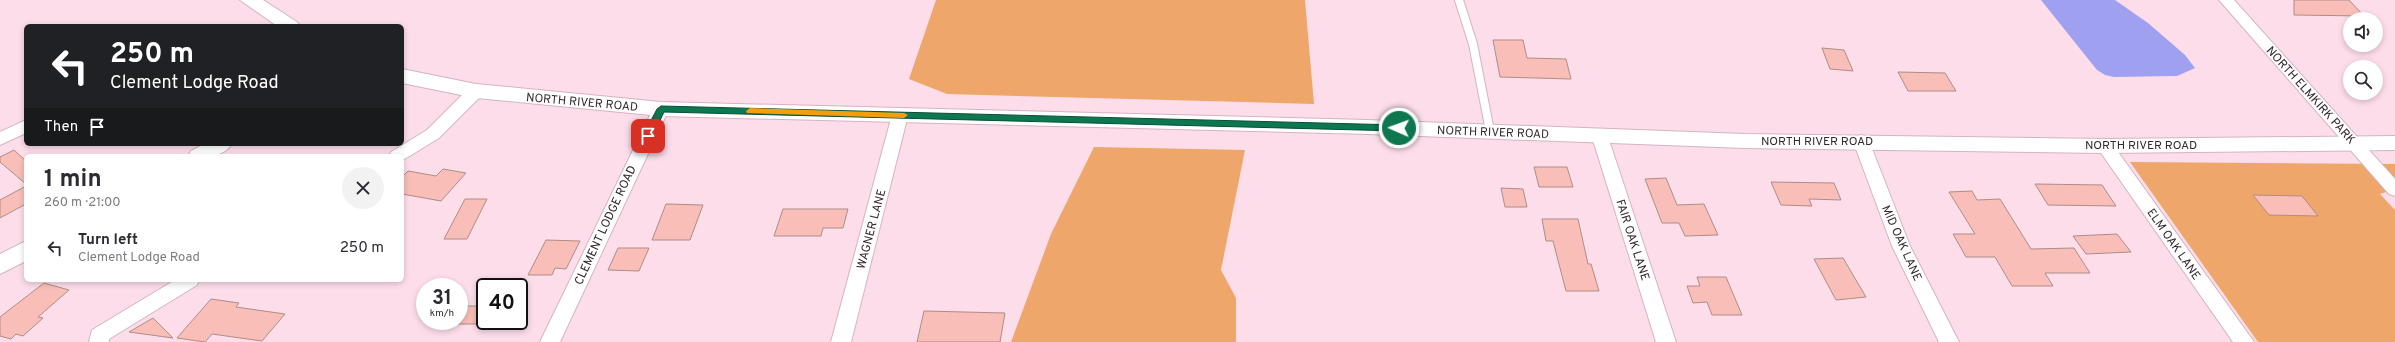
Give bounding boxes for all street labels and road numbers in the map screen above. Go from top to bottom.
street label: NORTH ELMKIRK PARK [2262,43,2359,148]
street label: NORTH RIVER ROAD [525,90,638,116]
street label: NORTH RIVER ROAD [1437,123,1549,143]
street label: NORTH RIVER ROAD [1761,134,1873,150]
street label: NORTH RIVER ROAD [2085,138,2197,154]
street label: CLEMENT LODGE ROAD [571,163,641,288]
street label: WAGNER LANE [854,187,890,271]
street label: FAIR OAK LANE [1611,198,1653,283]
street label: MID OAK LANE [1877,203,1925,284]
street label: ELM OAK LANE [2143,206,2204,283]

